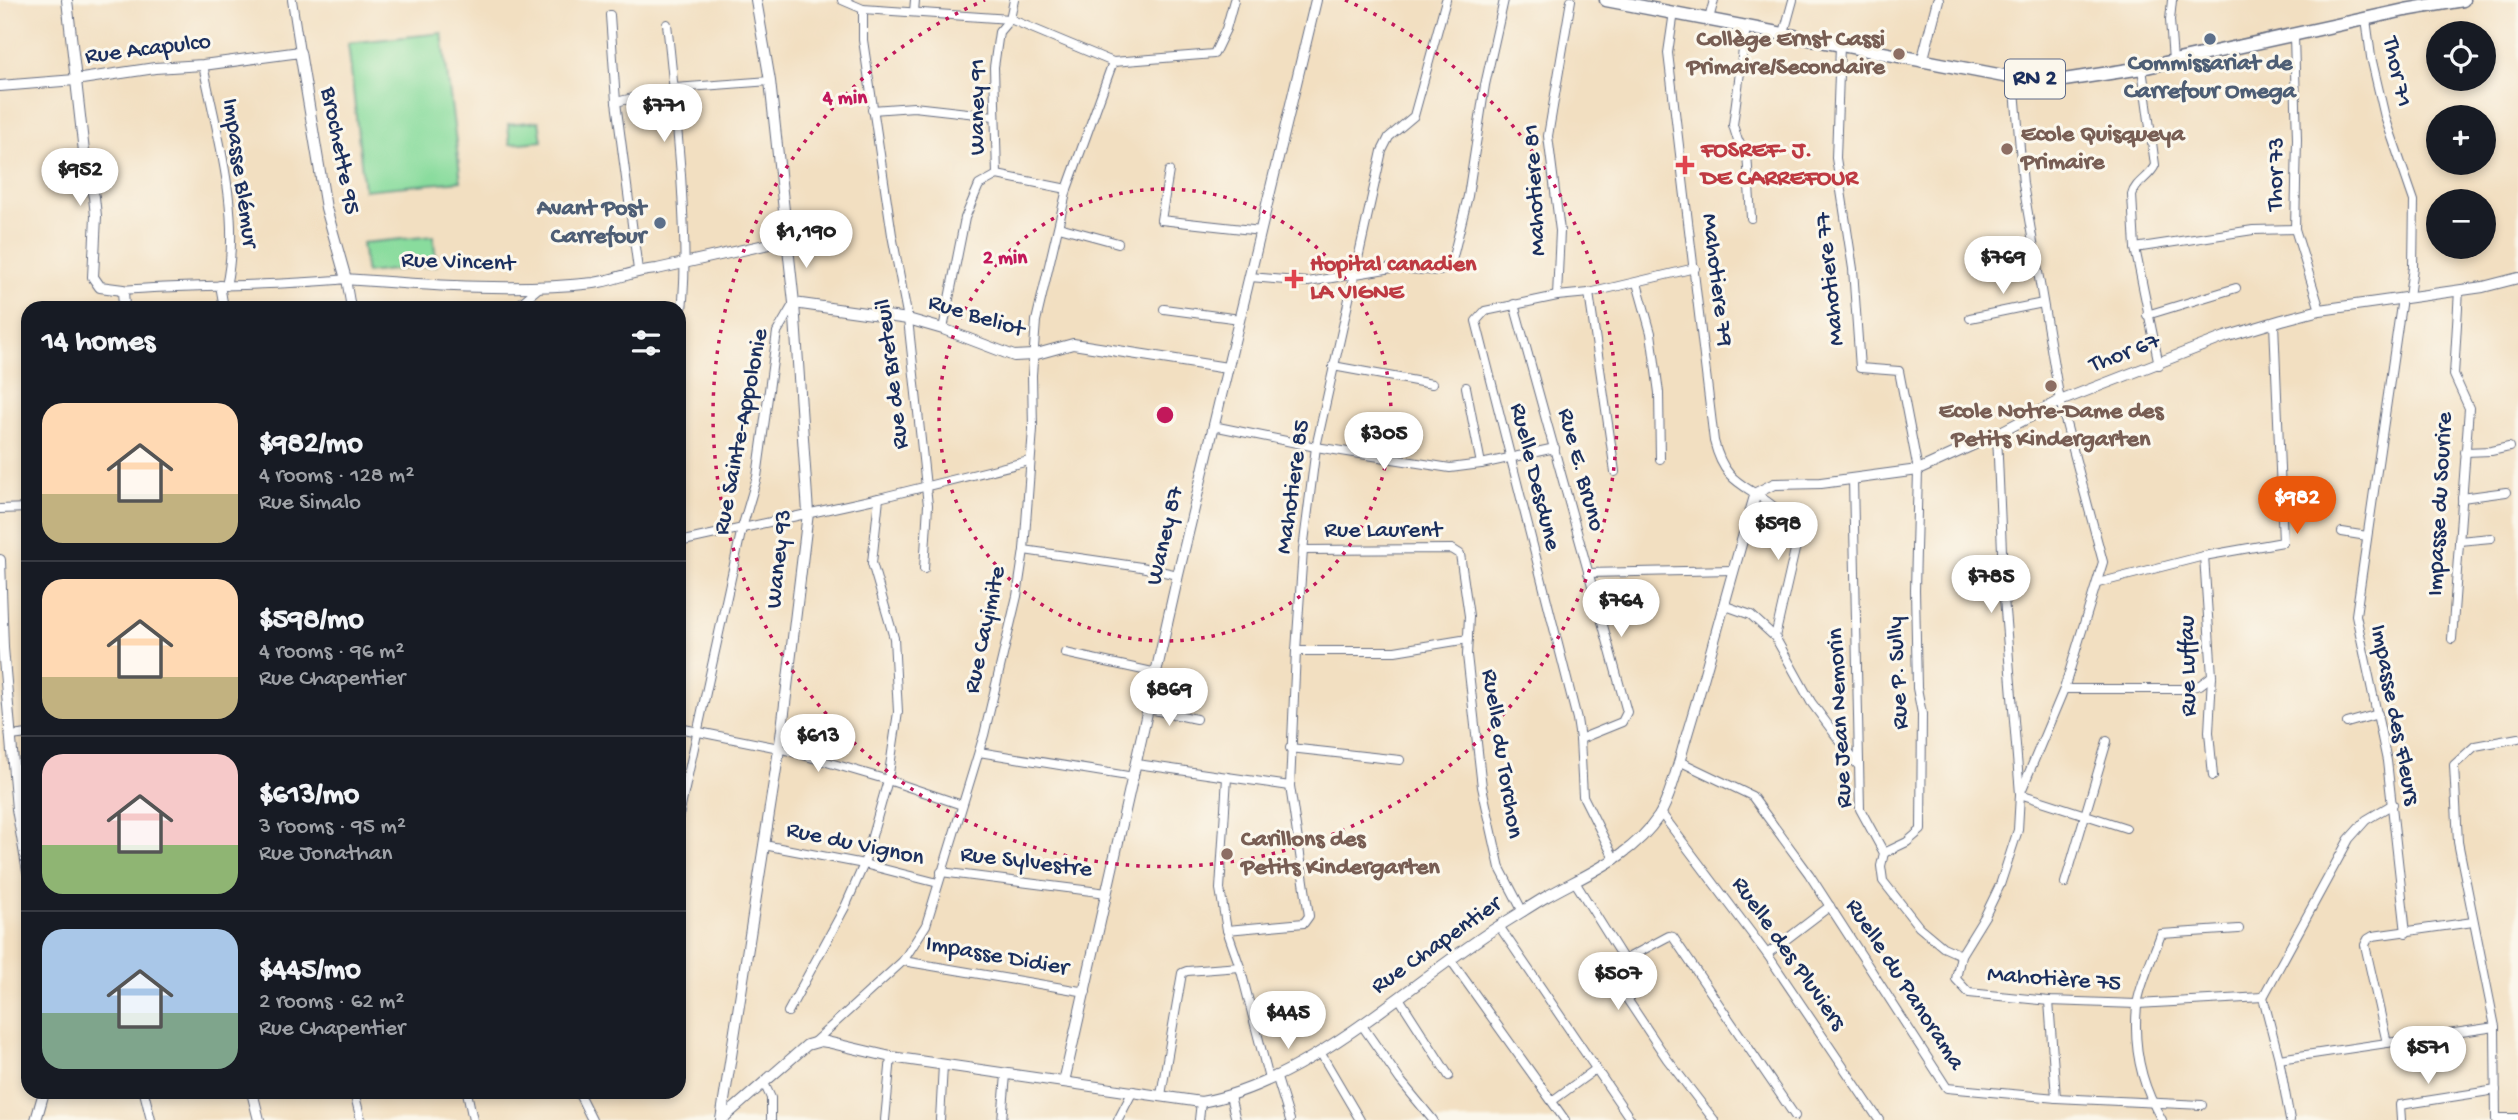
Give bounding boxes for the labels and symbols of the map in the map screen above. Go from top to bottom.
place label: Collège Ernst Cassi Primaire/Secondaire [1685,26,1887,83]
street label: Rue Acapulco [83,28,213,72]
marker: Commissariat de Carrefour Omega [2202,31,2218,47]
street label: Thor 71 [2374,32,2418,110]
marker: Collège Ernst Cassi Primaire/Secondaire [1891,46,1907,62]
place label: Commissariat de Carrefour Omega [2124,50,2298,107]
street label: Waney 91 [964,59,993,155]
road number: RN 2 [2005,60,2065,99]
street label: Brochette 95 [312,84,366,217]
pin: $771 [623,85,705,144]
text: 4 min [822,87,868,112]
street label: Impasse Blémur [214,97,264,252]
place label: Ecole Quisqueya Primaire [2019,121,2186,178]
street label: Mahotiere 81 [1518,123,1554,257]
place label: FOSREF- J. DE CARREFOUR [1699,137,1859,194]
street label: Thor 73 [2262,137,2292,213]
marker: Ecole Quisqueya Primaire [1999,141,2015,157]
pin: $952 [39,148,121,208]
marker: FOSREF- J. DE CARREFOUR [1675,155,1695,175]
place label: Avant Post Carrefour [536,195,648,252]
pin: $1,190 [749,210,863,270]
street label: Mahotiere 77 [1810,210,1852,347]
street label: Mahotiere 79 [1693,212,1739,348]
marker: Avant Post Carrefour [652,215,668,231]
pin: $769 [1962,236,2044,296]
street label: Rue Vincent [401,247,517,280]
text: 2 min [983,247,1028,272]
place label: Hopital canadien LA VIGNE [1310,251,1477,308]
marker: Hopital canadien LA VIGNE [1284,269,1304,289]
street label: Rue Beliot [924,289,1030,346]
street label: Rue de Breteuil [869,297,917,451]
street label: Rue Sainte-Appolonie [708,326,776,538]
street label: Thor 67 [2084,327,2165,381]
marker: Ecole Notre-Dame des Petits Kindergarten [2043,378,2059,394]
place label: Ecole Notre-Dame des Petits Kindergarten [1939,398,2164,455]
street label: Ruelle Desdune [1502,400,1566,554]
centre of rings [1153,403,1177,427]
street label: Rue E. Bruno [1550,405,1610,535]
street label: Impasse du Sourire [2422,411,2460,597]
pin: $305 [1343,412,1425,472]
street label: Mahotiere 85 [1270,418,1318,556]
pin: $982 [2256,476,2338,536]
street label: Waney 87 [1141,483,1192,588]
pin: $598 [1737,503,1819,562]
street label: Waney 93 [760,508,800,610]
street label: Rue Laurent [1324,517,1444,546]
pin: $785 [1950,556,2032,615]
street label: Rue Cayimite [958,563,1014,696]
pin: $764 [1580,580,1662,639]
street label: Rue Luffau [2174,615,2204,717]
street label: Rue P. Sully [1882,616,1916,730]
street label: Impasse des Fleurs [2362,622,2426,809]
street label: Rue Jean Nemorin [1822,627,1860,809]
street label: Ruelle du Torchon [1473,667,1529,841]
pin: $869 [1128,668,1210,728]
pin: $613 [777,714,859,774]
street label: Rue du Vignon [783,816,927,874]
place label: Carillons des Petits Kindergarten [1239,826,1440,883]
street label: Rue Sylvestre [958,841,1094,886]
marker: Carillons des Petits Kindergarten [1219,846,1235,862]
street label: Ruelle des Pluviers [1724,871,1852,1037]
street label: Rue Chapentier [1366,889,1510,1002]
street label: Ruelle du Panorama [1838,894,1971,1077]
street label: Impasse Didier [923,930,1073,984]
pin: $507 [1577,953,1659,1012]
street label: Mahotière 75 [1986,961,2122,999]
pin: $445 [1247,992,1329,1051]
pin: $571 [2387,1026,2469,1086]

